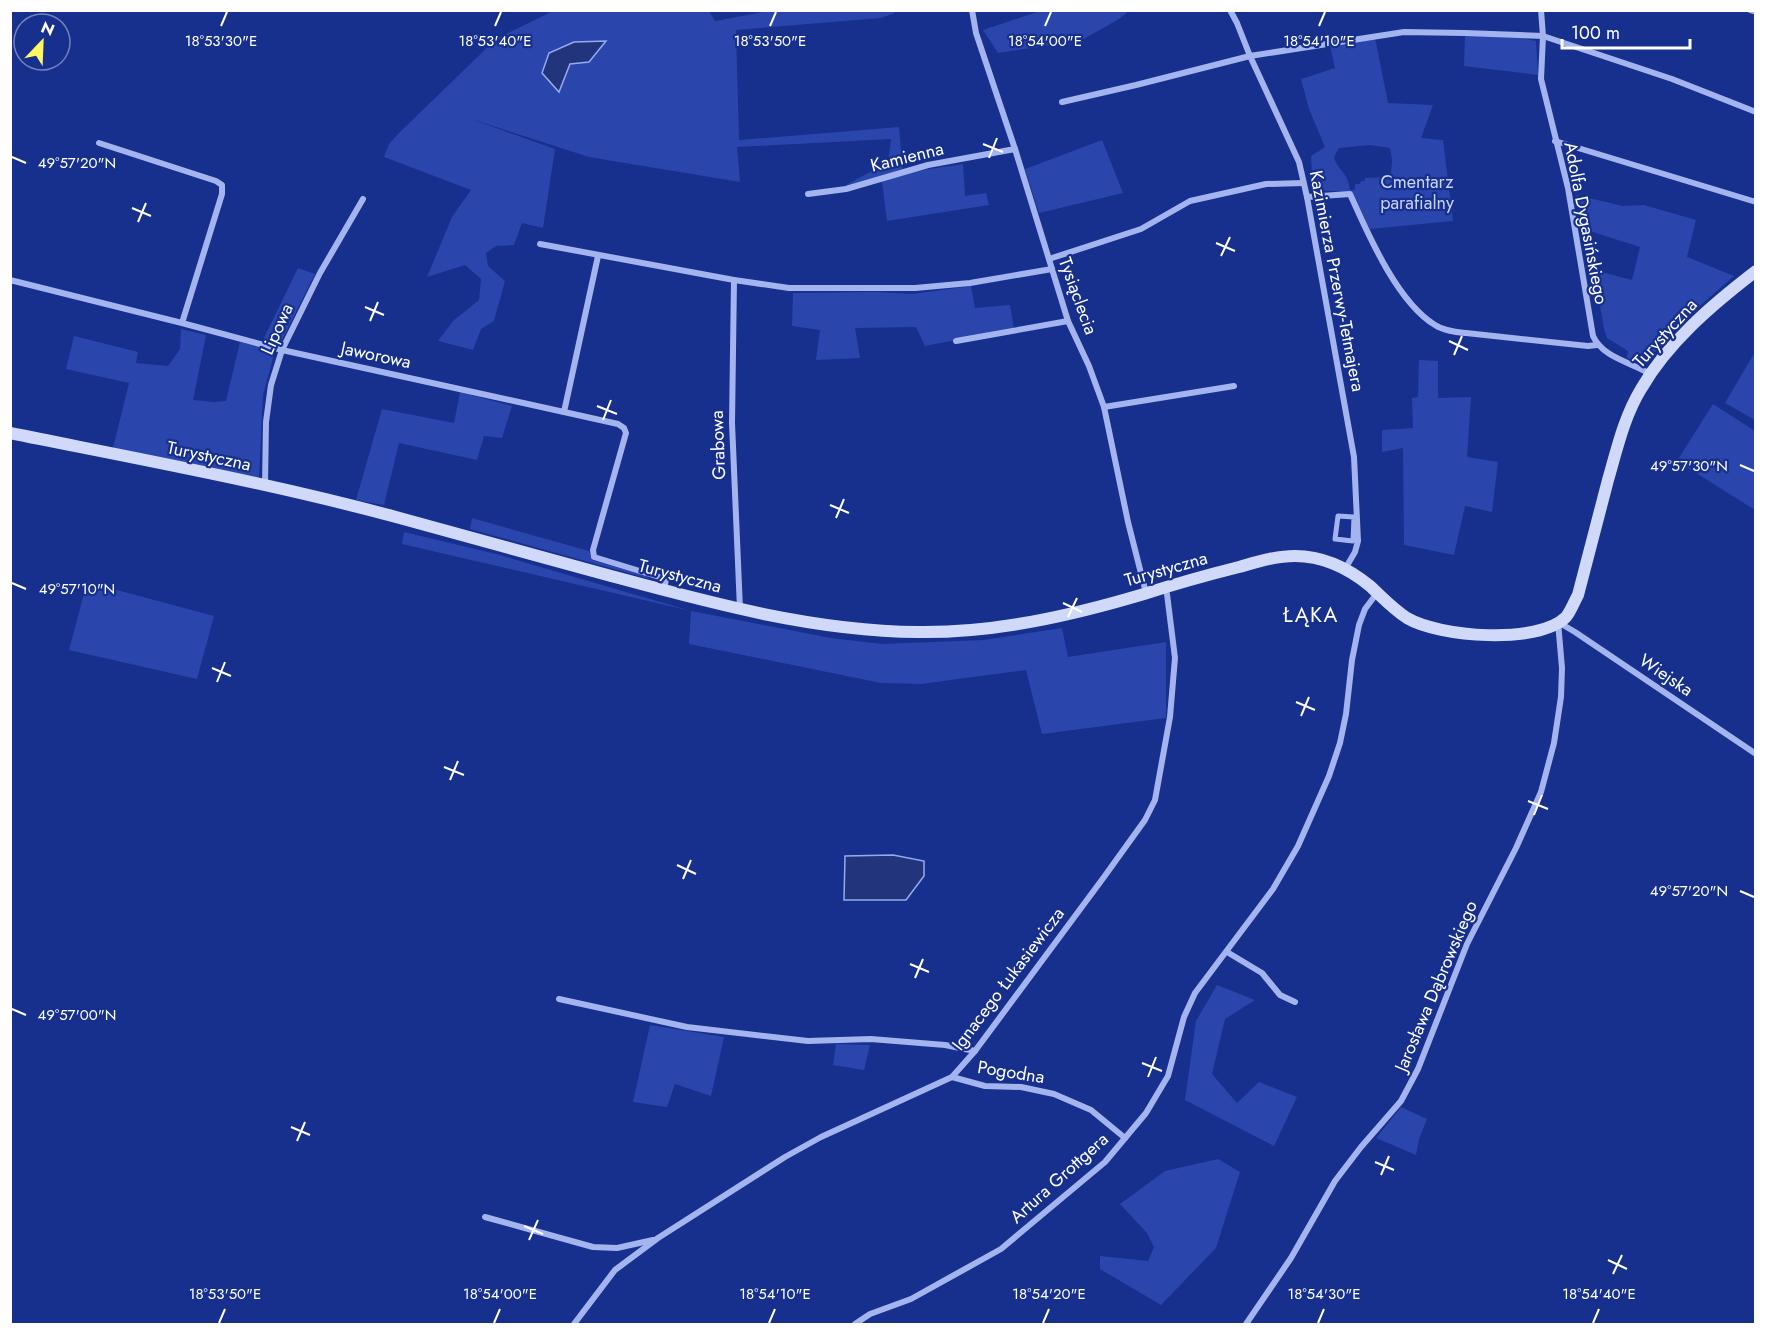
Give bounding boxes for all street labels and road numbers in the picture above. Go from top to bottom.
street label: Kamienna [868,135,946,179]
street label: Adolfa Dygasińskiego [1557,140,1615,307]
street label: Kazimierza Przerwy-Tetmajera [1303,168,1371,394]
street label: Tysiąclecia [1052,254,1104,338]
street label: Turystyczna [1627,293,1703,373]
street label: Lipowa [254,299,300,359]
street label: Jaworowa [337,334,413,375]
street label: Grabowa [704,410,732,480]
street label: Turystyczna [165,434,253,478]
street label: Turystyczna [1121,545,1211,593]
street label: Turystyczna [635,552,725,600]
street label: Wiejska [1634,647,1698,703]
street label: Jarosława Dąbrowskiego [1387,896,1484,1077]
street label: Ignacego Łukasiewicza [945,902,1071,1056]
street label: Pogodna [976,1054,1046,1090]
street label: Artura Grottgera [1004,1127,1114,1229]

